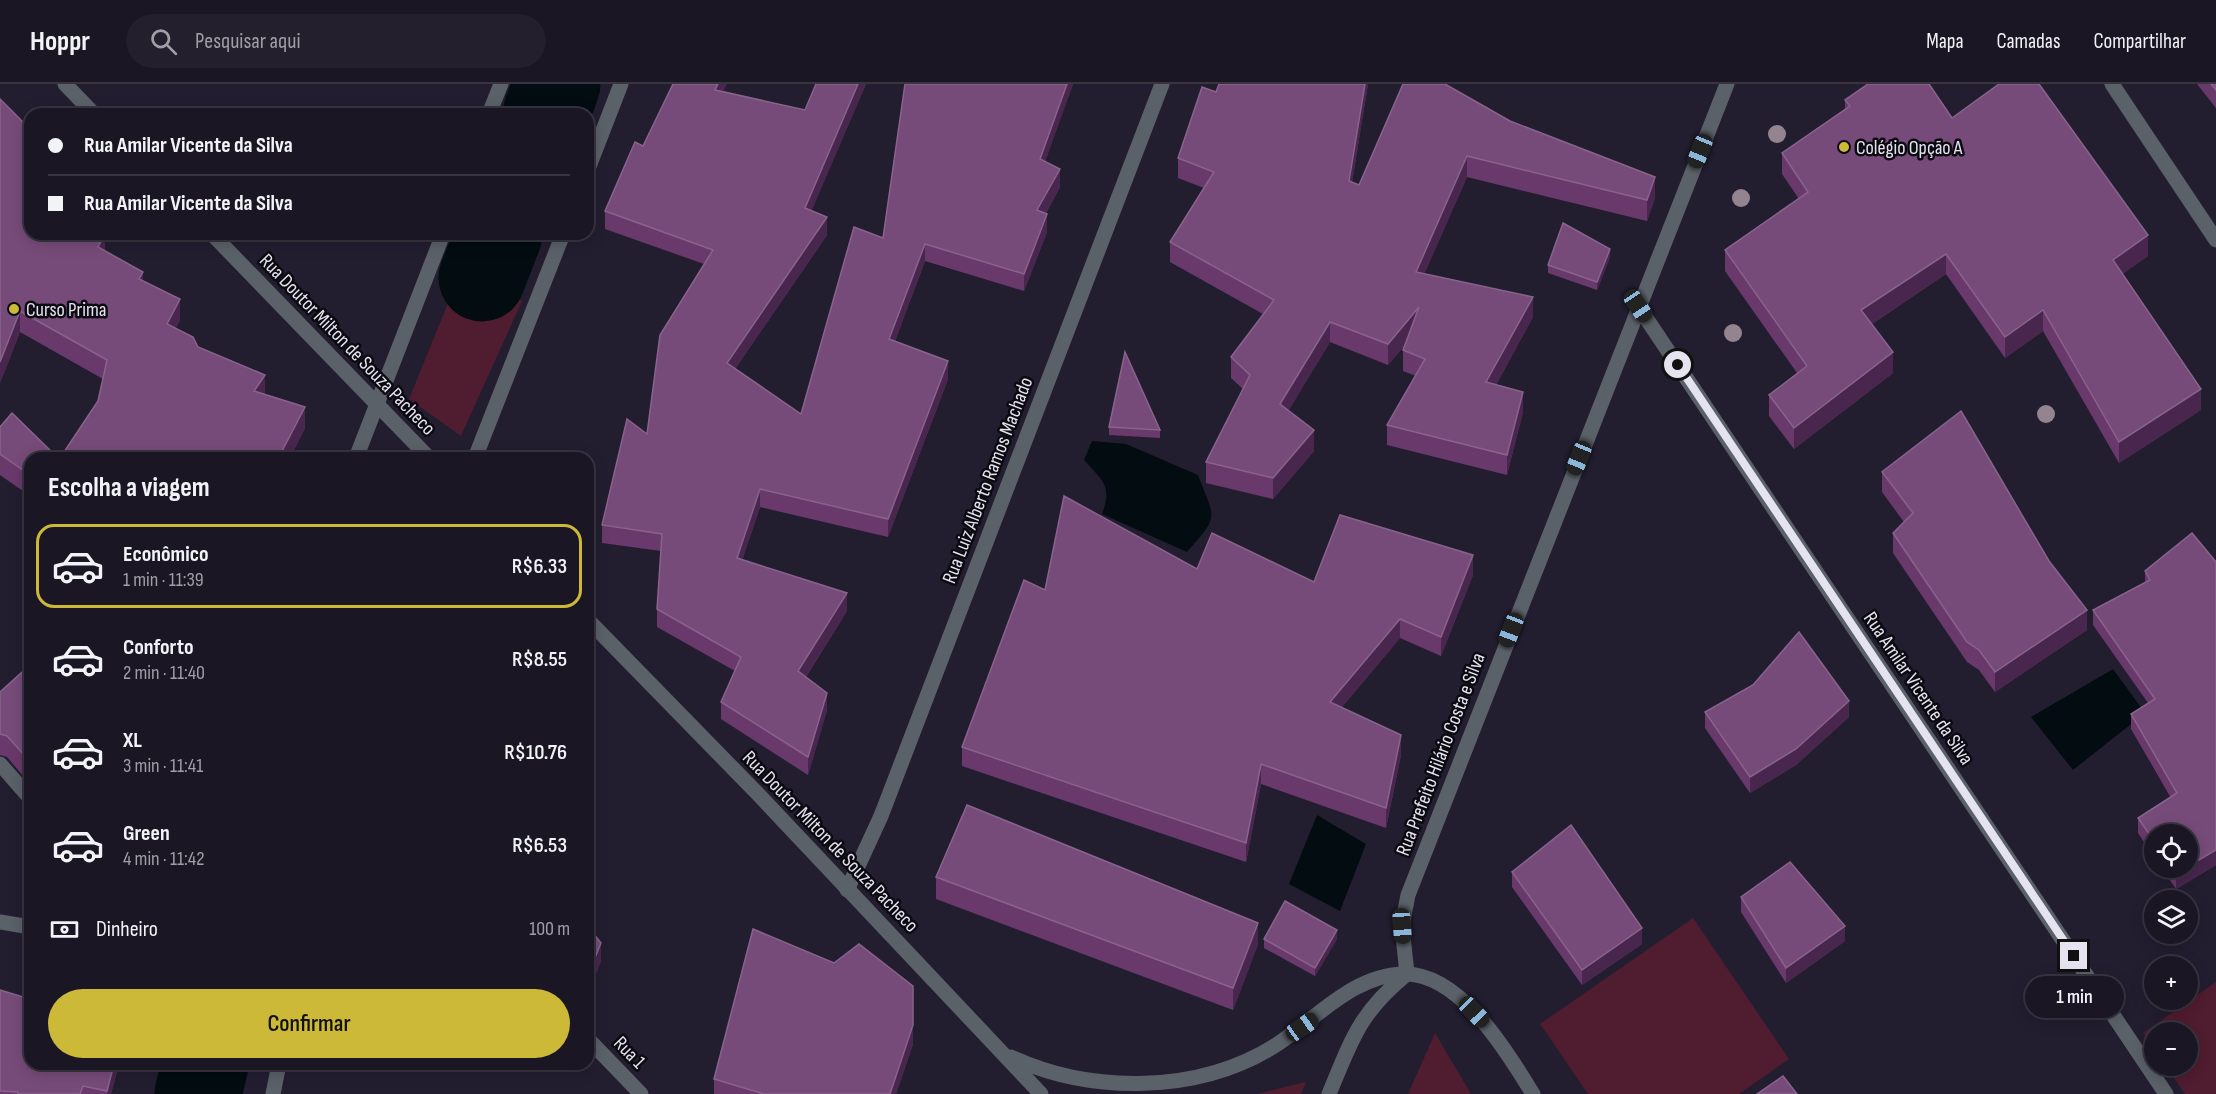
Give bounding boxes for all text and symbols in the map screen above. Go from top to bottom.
search box [126,14,546,68]
text: Hoppr [30,25,90,58]
icon: search [147,25,180,58]
text: Pesquisar aqui [195,28,300,55]
text: Mapa [1926,29,1964,54]
text: Camadas [1997,29,2060,54]
text: Compartilhar [2093,29,2186,54]
car [1685,131,1715,171]
text: Rua Amilar Vicente da Silva [84,132,293,159]
place label: Colégio Opção A [1856,136,1963,160]
marker: Colégio Opção A [1837,140,1851,154]
text: Rua Amilar Vicente da Silva [84,190,293,217]
street label: Rua Doutor Milton de Souza Pacheco [254,249,440,440]
car [1620,286,1656,326]
place label: Curso Prima [26,298,107,322]
marker: Curso Prima [7,302,21,316]
route start [1664,351,1691,378]
street label: Rua Luiz Alberto Ramos Machado [937,374,1038,587]
car [1564,438,1594,478]
text: Escolha a viagem [48,472,210,504]
icon: car [51,539,105,593]
text: Econômico [123,541,209,568]
text: R$6.33 [512,553,567,580]
text: 1 min · 11:39 [123,568,204,592]
street label: Rua Amilar Vicente da Silva [1858,608,1978,770]
car [1496,610,1526,650]
icon: car [51,632,105,686]
text: Conforto [123,634,194,661]
text: R$8.55 [512,646,567,673]
street label: Rua Prefeito Hilário Costa e Silva [1391,650,1491,859]
text: 2 min · 11:40 [123,661,205,685]
icon: car [51,725,105,779]
text: XL [123,727,142,754]
text: R$10.76 [504,739,567,766]
street label: Rua Doutor Milton de Souza Pacheco [737,746,923,937]
text: 3 min · 11:41 [123,754,203,778]
icon: car [51,818,105,872]
text: Green [123,820,170,847]
map controls [2144,824,2198,1076]
button: locate [2144,824,2198,878]
text: R$6.53 [512,832,567,859]
text: 4 min · 11:42 [123,847,204,871]
button: layers [2144,890,2198,944]
car [1392,907,1412,945]
icon: cash [48,913,81,946]
text: Dinheiro [96,916,158,943]
text: 100 m [529,917,570,941]
route end [2060,942,2087,969]
button: + [2144,956,2198,1010]
callout: 1 min [2024,977,2124,1019]
text: 1 min [2056,985,2093,1009]
button: Confirmar [48,989,570,1058]
car [1455,993,1493,1031]
car [1282,1009,1322,1045]
button: − [2144,1022,2198,1076]
street label: Rua 1 [608,1032,650,1074]

